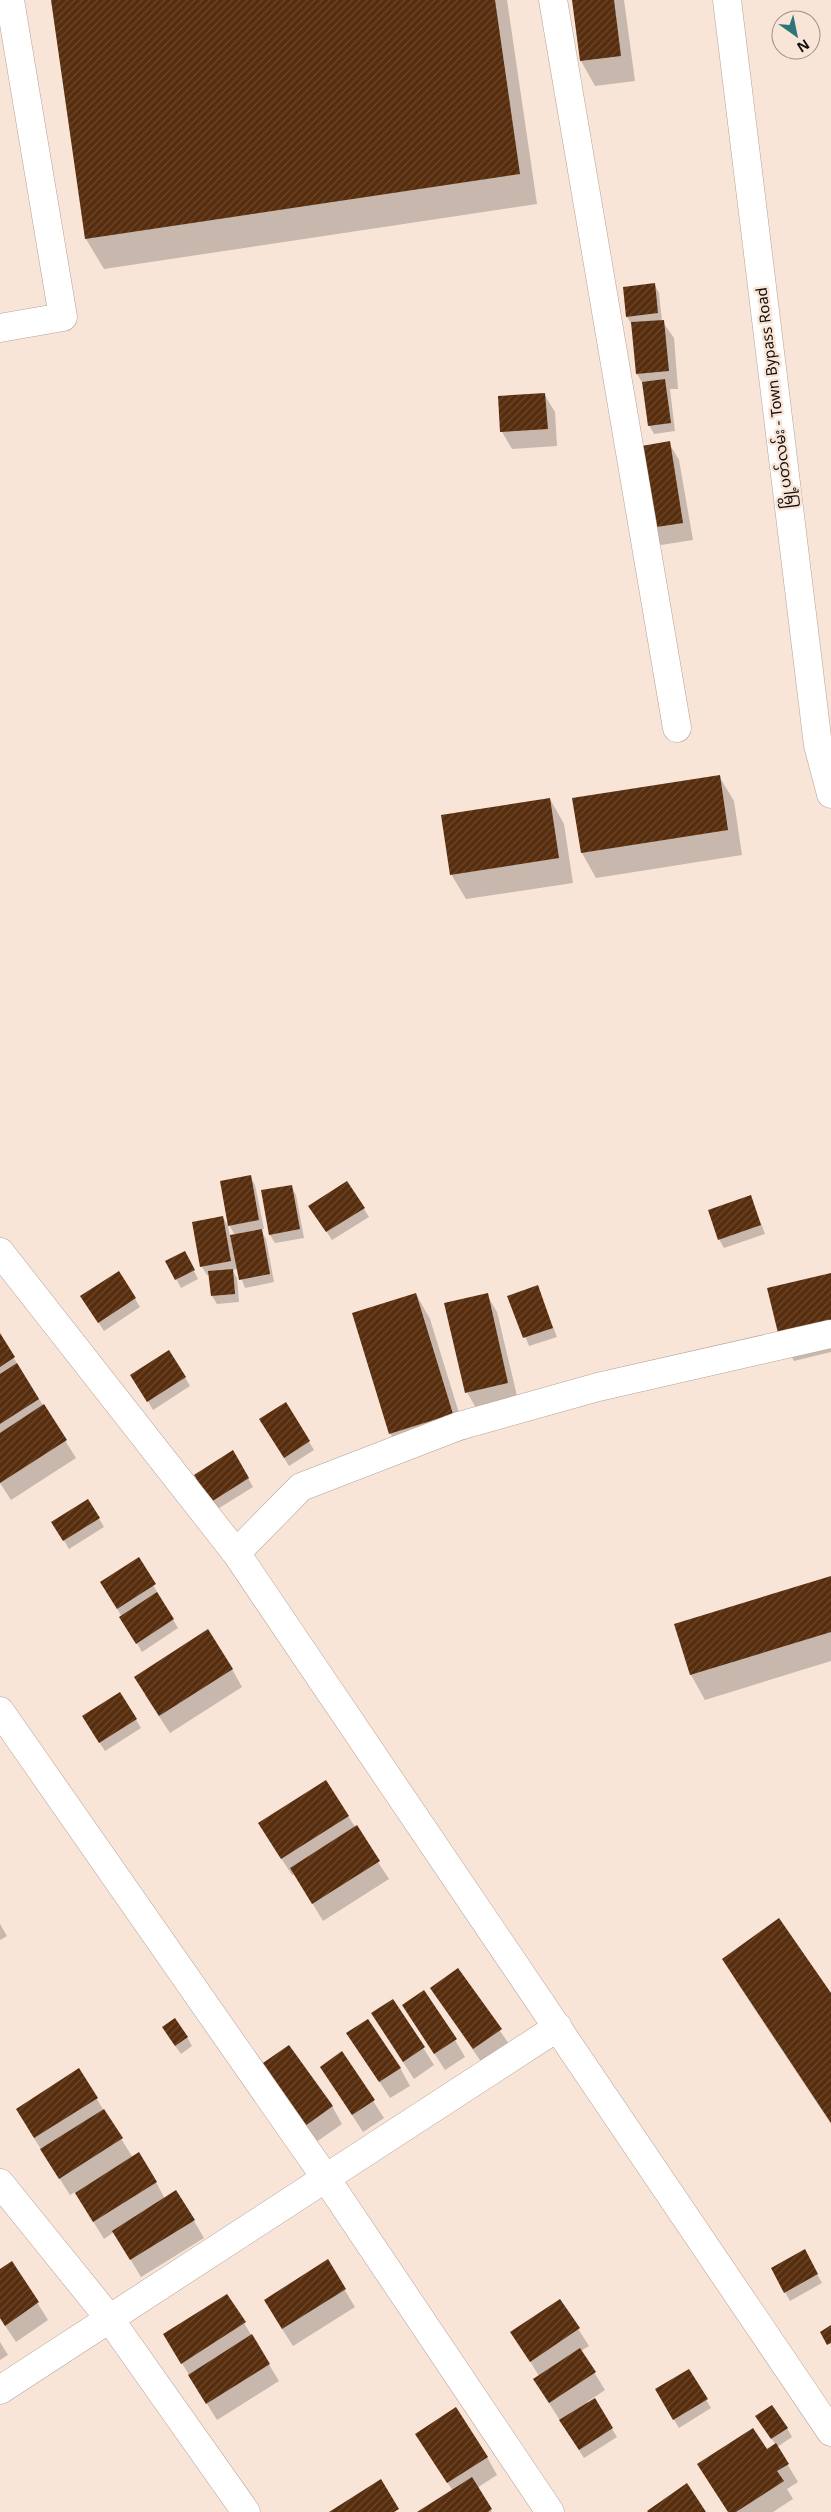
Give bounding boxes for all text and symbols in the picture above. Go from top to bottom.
north arrow [771,10,821,60]
text: N [793,35,813,57]
street label: မြို့ပတ်လမ်း - Town Bypass Road [751,286,800,510]

